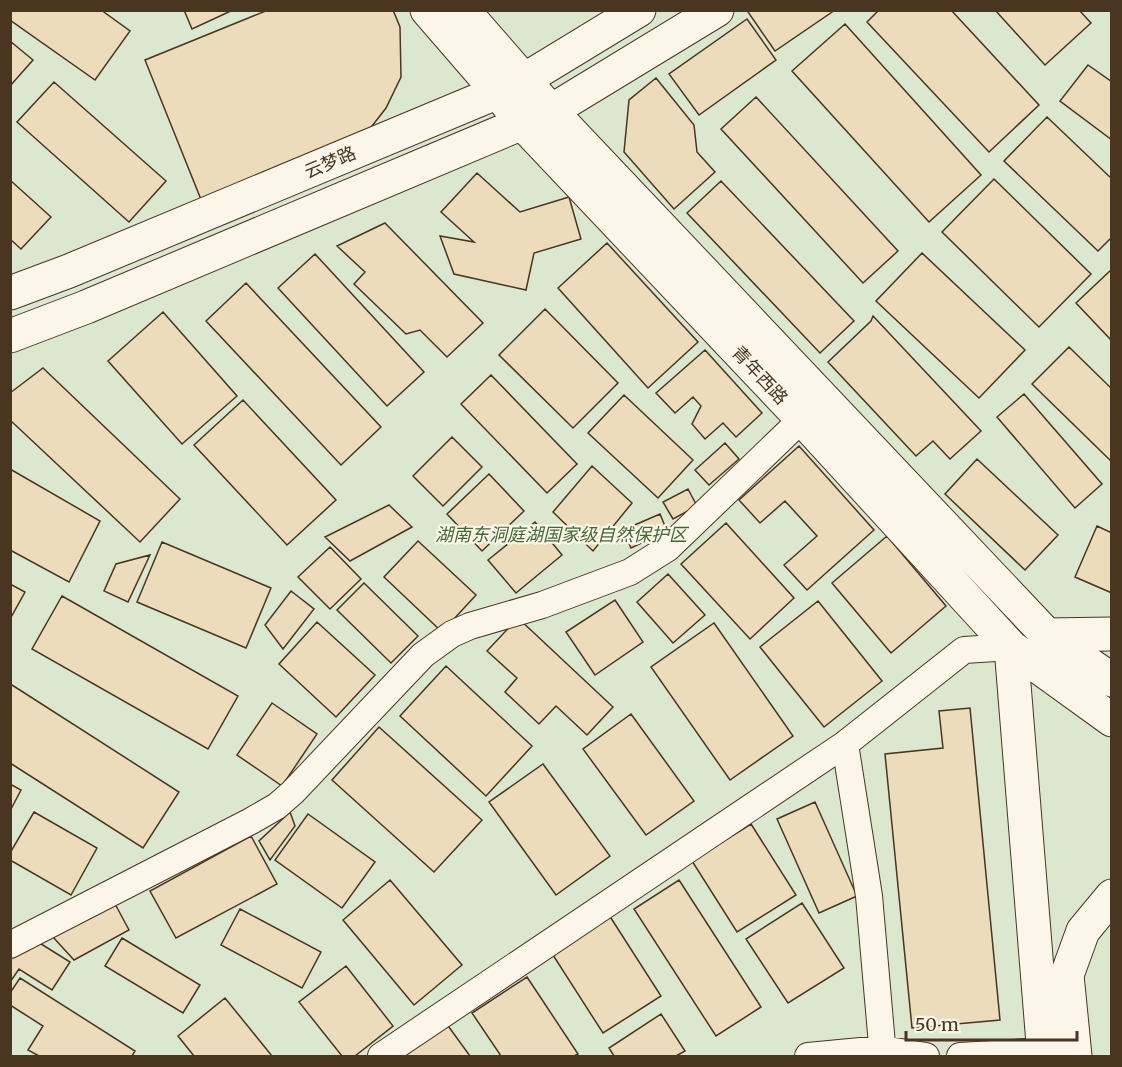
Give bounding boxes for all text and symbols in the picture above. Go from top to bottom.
street label: 云梦路 [301,141,359,183]
street label: 青年西路 [727,341,793,409]
park label: 湖南东洞庭湖国家级自然保护区 [435,523,690,546]
scale bar [906,1004,1077,1042]
text: 50 m [915,1013,959,1036]

